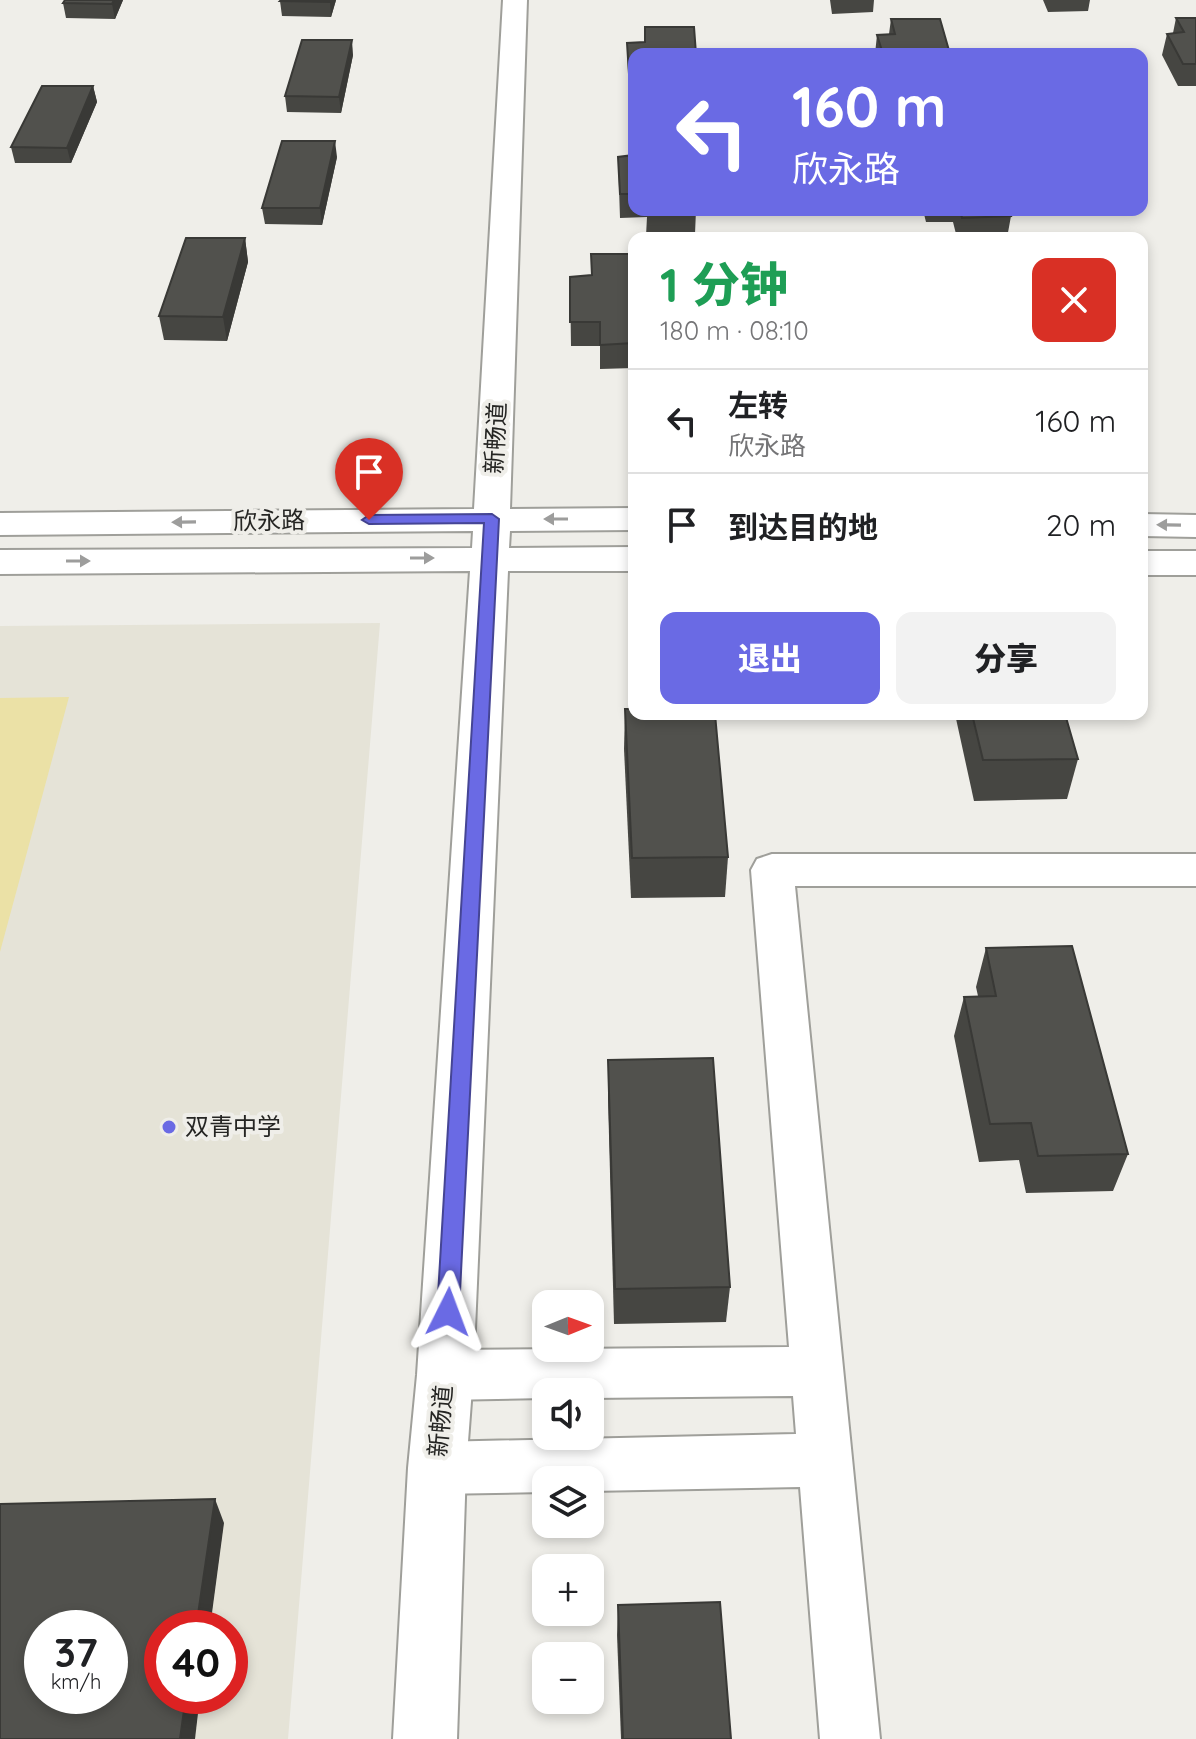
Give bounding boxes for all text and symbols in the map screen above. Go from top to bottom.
text: 160 m [792,71,946,141]
icon: left [660,80,764,184]
text: 欣永路 [792,146,900,191]
text: 1 分钟 [660,254,788,314]
button: close [1032,258,1116,342]
text: 180 m · 08:10 [660,314,809,347]
text: 左转 [728,386,788,424]
icon: left [660,399,704,443]
street label: 新畅道 [478,401,512,475]
text: 160 m [1035,402,1116,440]
text: 欣永路 [728,429,806,462]
pin [335,438,403,520]
icon: arrive [347,450,391,494]
icon: arrive [660,503,704,547]
street label: 欣永路 [233,504,305,536]
text: 20 m [1046,506,1116,544]
text: 到达目的地 [728,508,878,546]
one-way arrow [543,513,568,525]
one-way arrow [171,516,196,528]
one-way arrow [1156,519,1181,532]
one-way arrow [410,552,435,564]
one-way arrow [66,555,91,567]
button: 退出 [660,612,880,704]
button: 分享 [896,612,1116,704]
place label: 双青中学 [185,1111,281,1141]
marker: 双青中学 [160,1118,178,1136]
position arrow [406,1270,490,1354]
north arrow [532,1290,604,1362]
map controls [532,1290,604,1714]
button: sound [532,1378,604,1450]
street label: 新畅道 [422,1384,458,1458]
button: layers [532,1466,604,1538]
button: + [532,1554,604,1626]
speed limit sign: 40 [144,1610,248,1714]
text: 37 [54,1627,98,1677]
button: − [532,1642,604,1714]
text: km/h [51,1669,101,1694]

